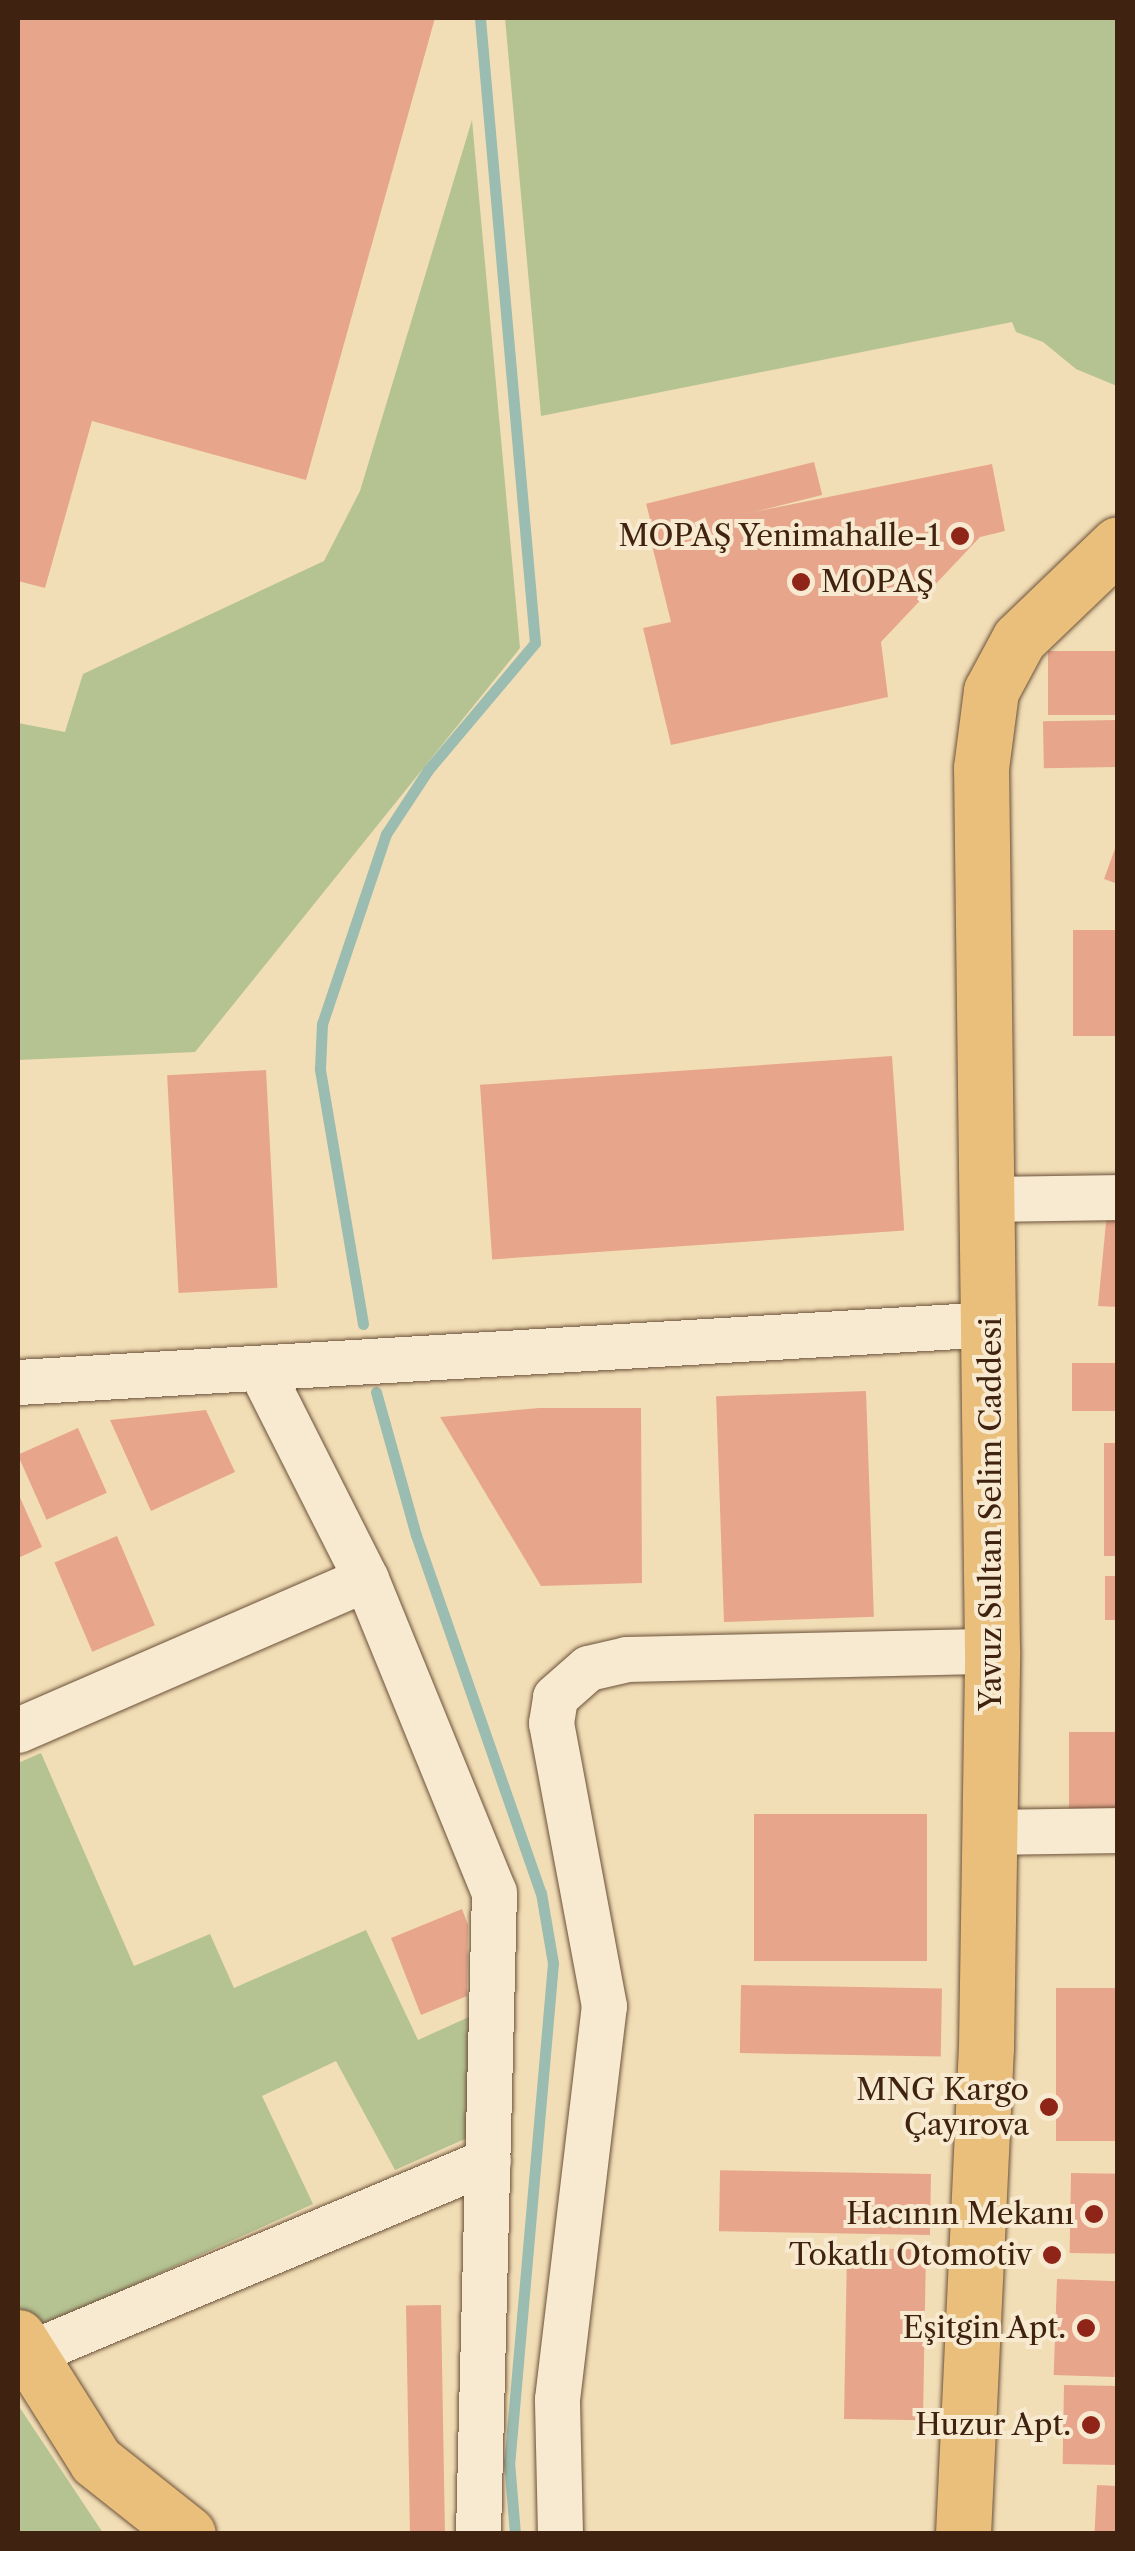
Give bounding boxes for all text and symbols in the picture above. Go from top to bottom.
place label: MOPAŞ Yenimahalle-1 [617,518,940,554]
marker: MOPAŞ Yenimahalle-1 [949,525,971,547]
place label: MOPAŞ [821,564,934,600]
marker: MOPAŞ [790,571,812,593]
street label: Yavuz Sultan Selim Caddesi [973,1317,1009,1711]
place label: MNG Kargo Çayırova [856,2072,1029,2142]
marker: MNG Kargo Çayırova [1038,2096,1060,2118]
place label: Hacının Mekanı [846,2196,1074,2232]
marker: Hacının Mekanı [1083,2203,1105,2225]
place label: Tokatlı Otomotiv [789,2237,1032,2273]
marker: Tokatlı Otomotiv [1041,2244,1063,2266]
place label: Eşitgin Apt. [902,2310,1066,2346]
marker: Eşitgin Apt. [1075,2317,1097,2339]
place label: Huzur Apt. [914,2407,1071,2443]
marker: Huzur Apt. [1080,2414,1102,2436]

